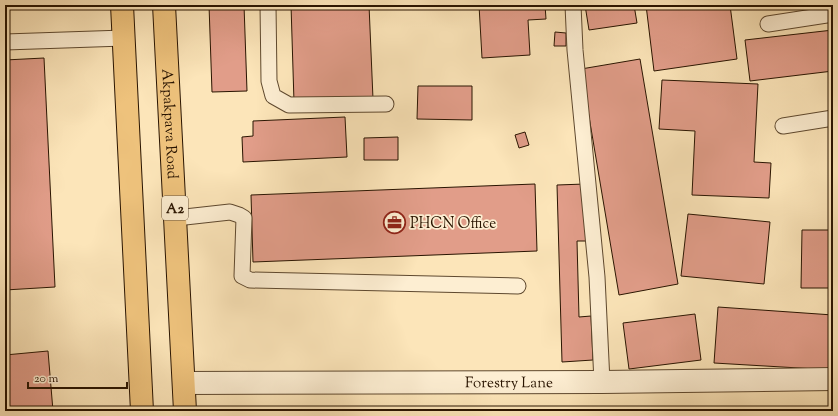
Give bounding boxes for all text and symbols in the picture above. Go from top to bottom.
street label: Akpakpava Road [155,68,182,180]
road number: A2 [162,196,188,220]
office icon: PHCN Office [381,210,407,236]
place label: PHCN Office [410,214,496,235]
scale bar [28,364,127,390]
text: 20 m [34,370,59,388]
street label: Forestry Lane [465,373,553,394]

